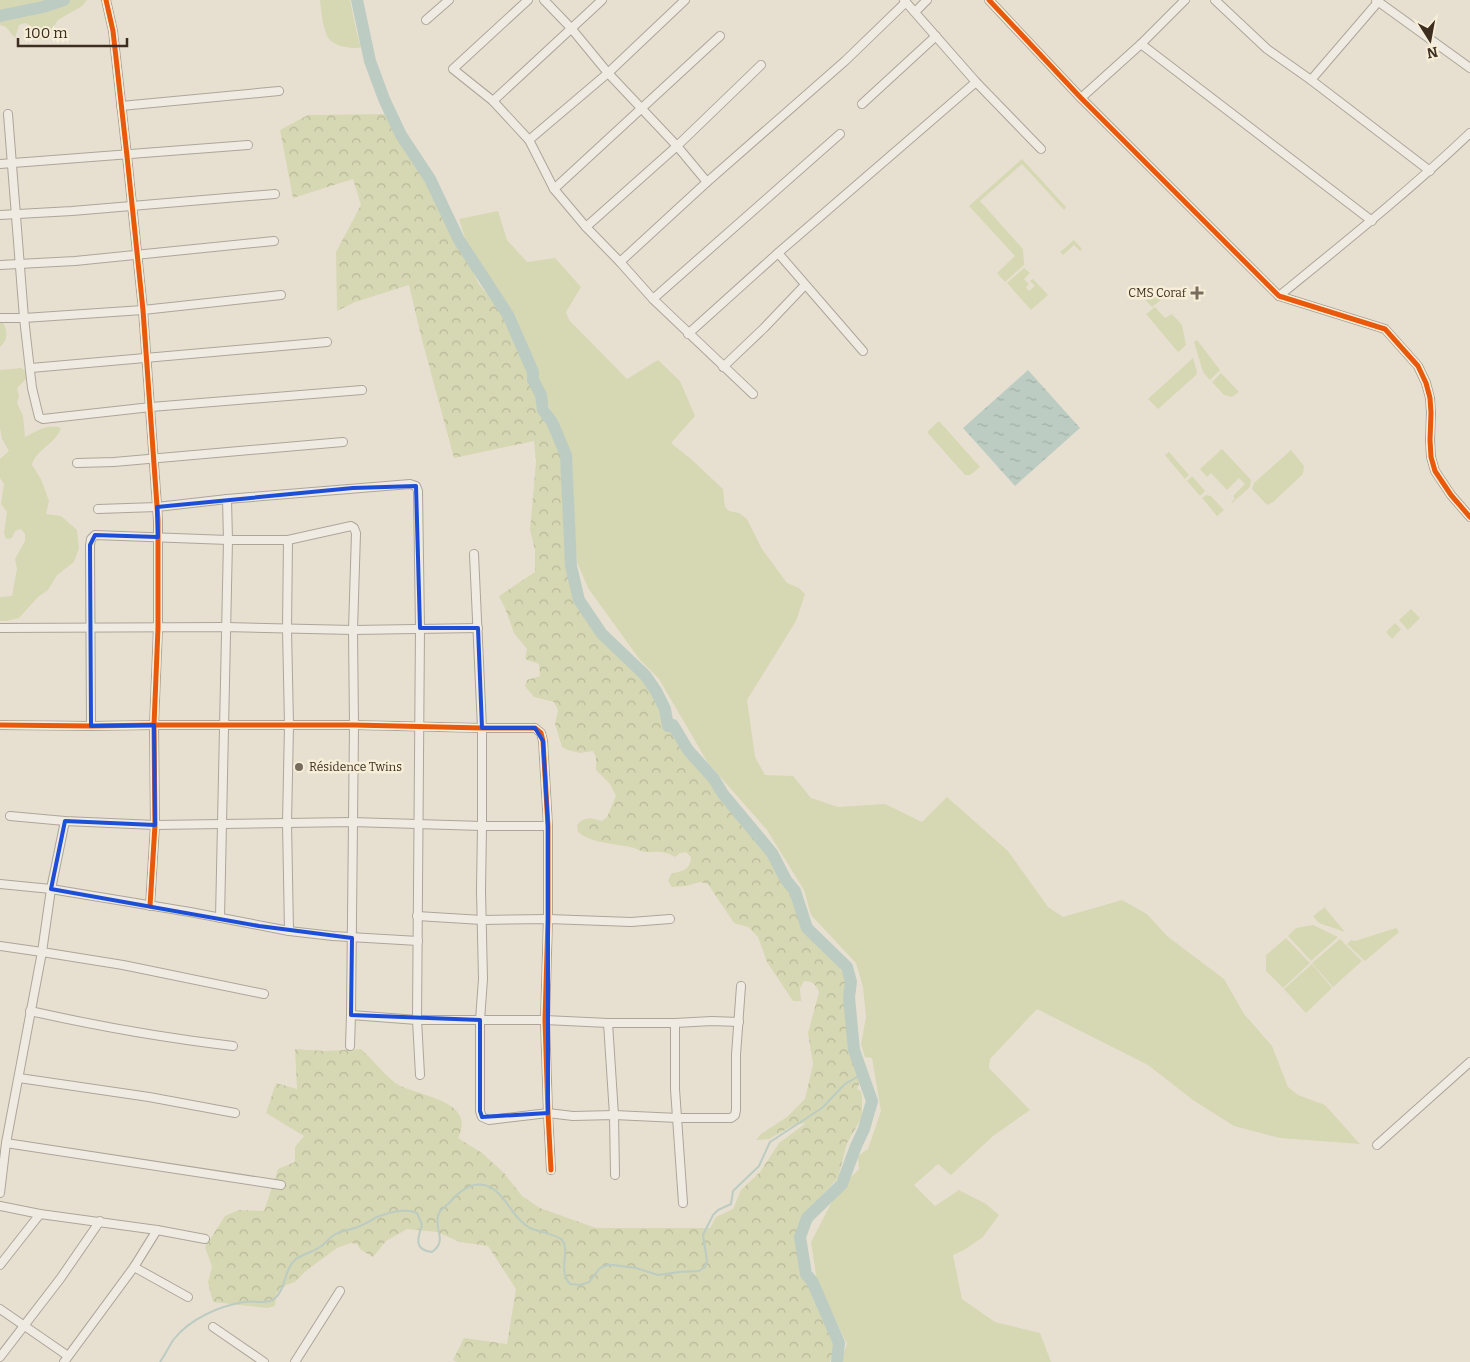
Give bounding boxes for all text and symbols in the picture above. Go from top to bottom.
scale bar [18,15,126,47]
north arrow [1405,15,1455,65]
text: 100 m [25,24,68,42]
text: N [1425,43,1439,62]
place label: CMS Coraf [1128,286,1187,300]
marker: CMS Coraf [1190,286,1204,300]
place label: Résidence Twins [309,760,402,774]
marker: Résidence Twins [293,761,305,773]

